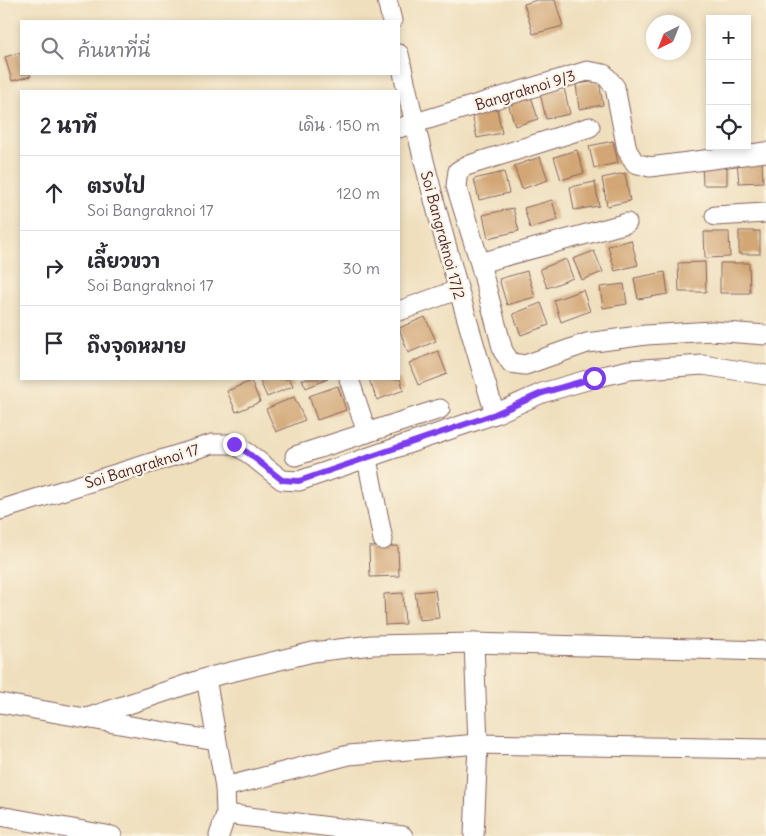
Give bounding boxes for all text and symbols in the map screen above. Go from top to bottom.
north arrow [646,15,691,60]
map controls [706,15,751,150]
button: + [706,15,751,60]
search box [20,20,400,75]
icon: search [38,34,66,62]
text: ค้นหาที่นี่ [78,38,150,62]
button: − [706,60,751,105]
street label: Bangraknoi 9/3 [472,66,578,114]
button: locate [706,105,751,150]
text: 2 นาที [40,112,97,139]
text: เดิน · 150 m [298,115,380,135]
street label: Soi Bangraknoi 17/2 [417,169,469,301]
text: ตรงไป [87,174,145,198]
icon: ahead [40,179,68,207]
text: 120 m [337,183,380,203]
text: Soi Bangraknoi 17 [87,200,214,220]
text: เลี้ยวขวา [87,249,160,273]
icon: right [40,254,68,282]
text: 30 m [343,258,380,278]
text: Soi Bangraknoi 17 [87,275,214,295]
icon: arrive [40,329,68,357]
text: ถึงจุดหมาย [87,334,186,358]
route start [583,367,606,390]
route end [223,433,246,456]
street label: Soi Bangraknoi 17 [82,440,202,492]

